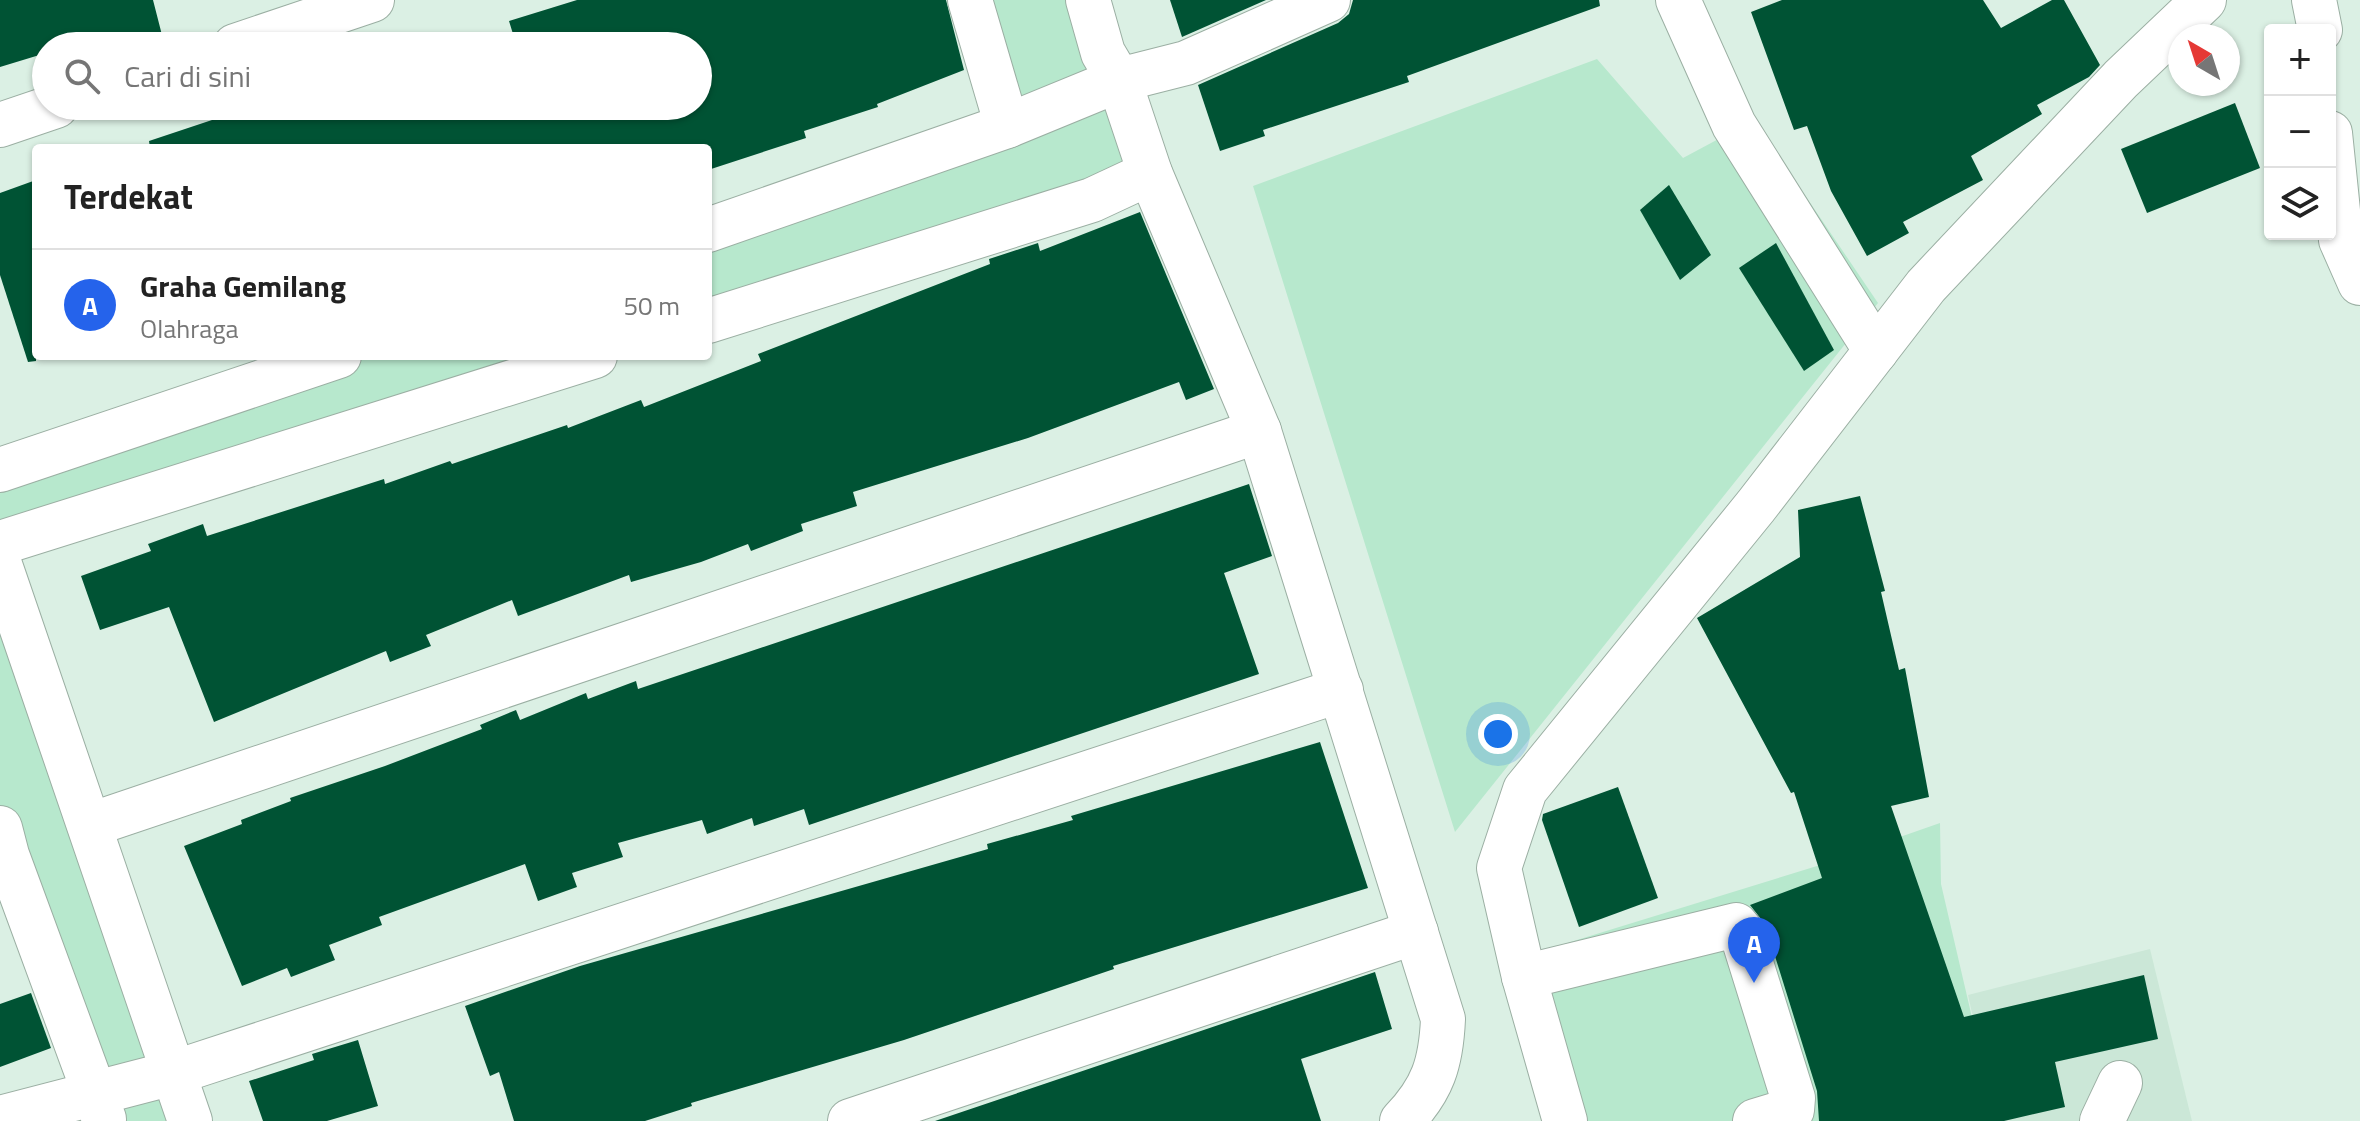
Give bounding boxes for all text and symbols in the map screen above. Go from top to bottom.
north arrow [2168,24,2240,96]
map controls [2264,24,2336,240]
button: + [2264,24,2336,96]
search box [32,32,712,120]
text: Cari di sini [124,53,251,99]
icon: search [60,54,104,98]
button: − [2264,96,2336,168]
button: layers [2264,168,2336,240]
text: Terdekat [64,170,193,222]
text: Graha Gemilang [140,263,346,309]
text: A [82,286,98,325]
text: 50 m [623,286,680,325]
text: Olahraga [140,309,239,348]
your location [1478,714,1518,754]
pin: A [1728,917,1780,983]

